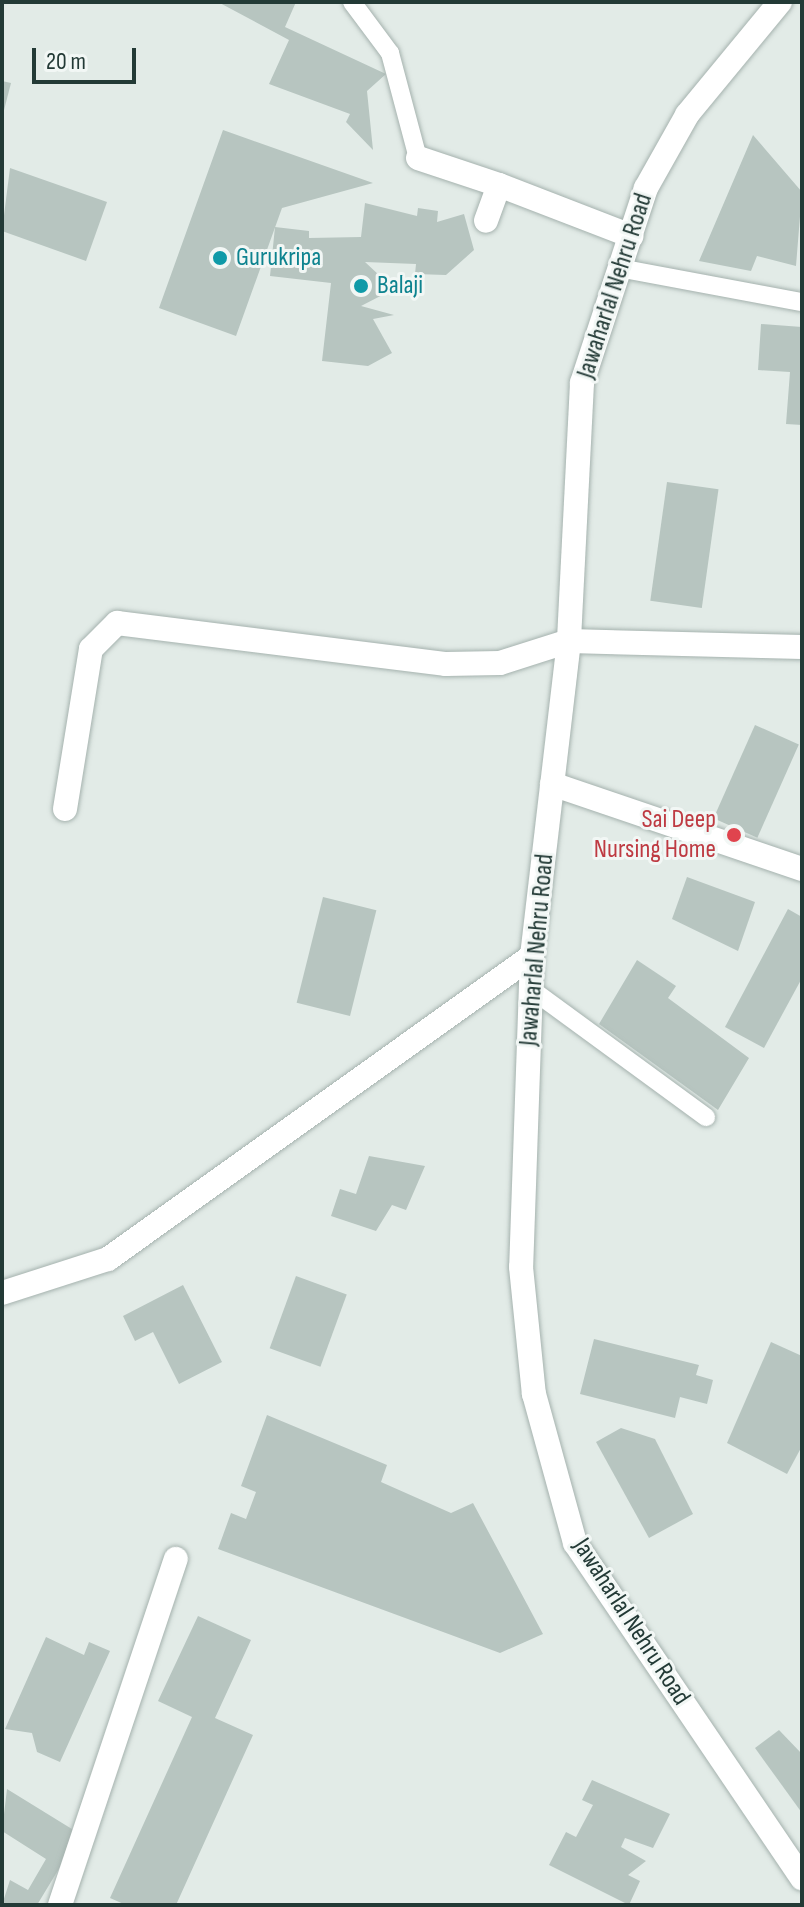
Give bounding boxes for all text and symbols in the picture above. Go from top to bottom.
scale bar [36,32,140,82]
text: 20 m [46,47,86,76]
street label: Jawaharlal Nehru Road [570,190,660,382]
place label: Gurukripa [236,242,321,274]
marker: Gurukripa [211,249,229,267]
place label: Balaji [377,270,423,302]
marker: Balaji [352,277,370,295]
place label: Sai Deep Nursing Home [594,804,716,866]
marker: Sai Deep Nursing Home [723,824,745,846]
street label: Jawaharlal Nehru Road [513,853,561,1047]
street label: Jawaharlal Nehru Road [565,1533,697,1711]

